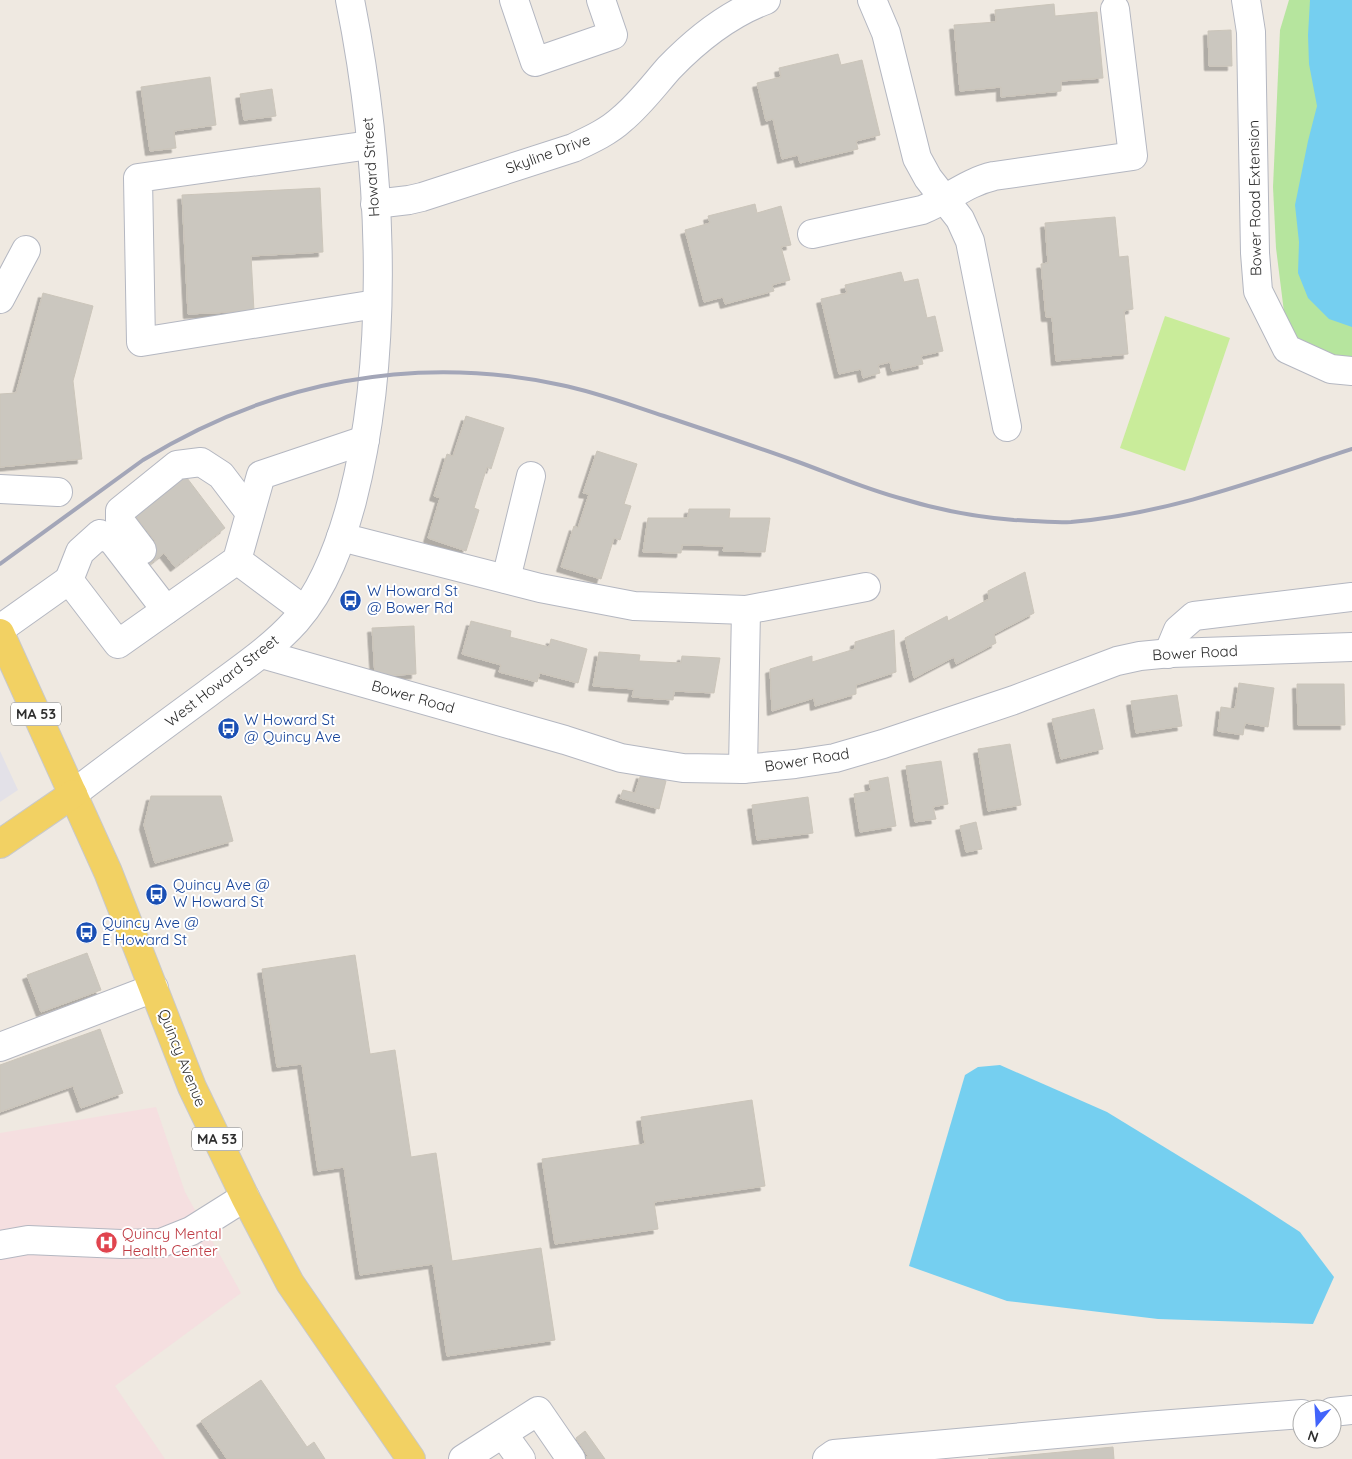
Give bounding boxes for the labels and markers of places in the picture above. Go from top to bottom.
place label: W Howard St @ Bower Rd [367,581,458,617]
bus stop icon: W Howard St @ Bower Rd [339,588,363,612]
place label: W Howard St @ Quincy Ave [244,710,341,746]
bus stop icon: W Howard St @ Quincy Ave [216,717,240,741]
place label: Quincy Ave @ W Howard St [173,875,270,911]
bus stop icon: Quincy Ave @ W Howard St [145,882,169,906]
place label: Quincy Ave @ E Howard St [102,913,199,949]
bus stop icon: Quincy Ave @ E Howard St [74,920,98,944]
place label: Quincy Mental Health Center [122,1224,222,1260]
hospital icon: Quincy Mental Health Center [94,1231,118,1255]

